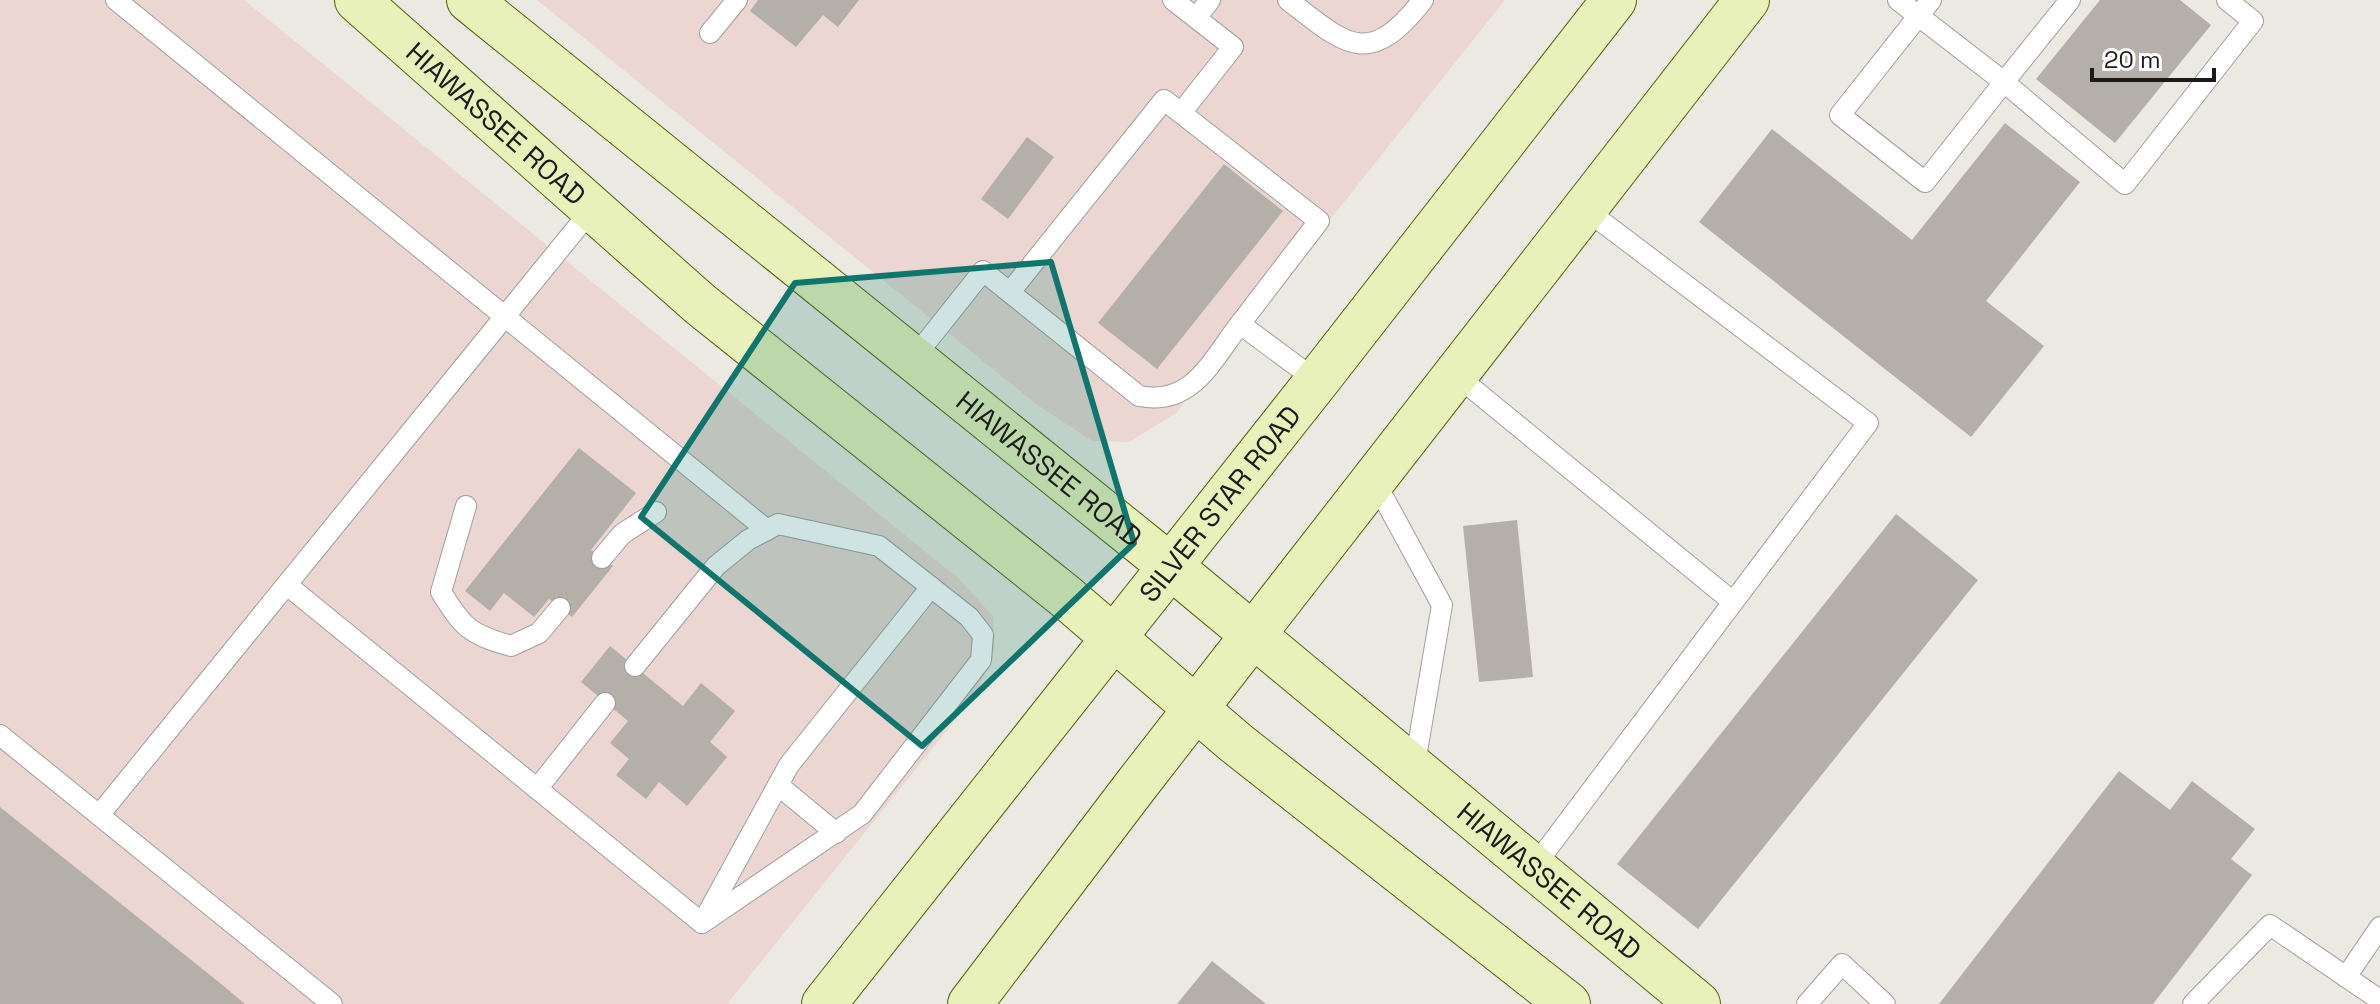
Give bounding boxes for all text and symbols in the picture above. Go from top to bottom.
scale bar [2092,32,2214,82]
street label: HIAWASSEE ROAD [399,34,594,213]
text: 20 m [2104,44,2161,75]
street label: HIAWASSEE ROAD [949,383,1150,555]
street label: SILVER STAR ROAD [1131,398,1309,609]
street label: HIAWASSEE ROAD [1450,794,1649,968]

